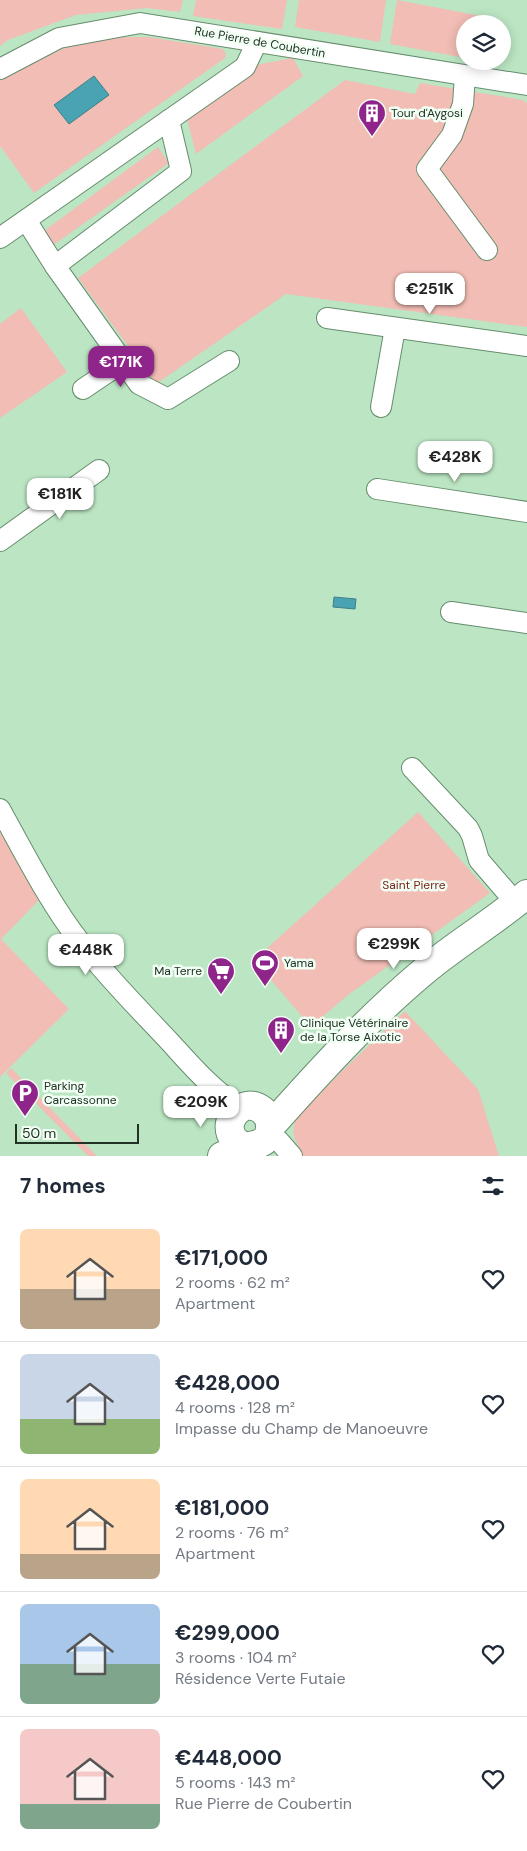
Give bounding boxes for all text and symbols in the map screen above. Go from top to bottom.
map controls [456,15,511,70]
button: layers [456,15,511,70]
street label: Rue Pierre de Coubertin [193,23,327,61]
building icon: Tour d'Aygosi [357,98,387,137]
place label: Tour d'Aygosi [391,105,463,121]
pin: €251K [395,272,465,315]
text: €251K [406,278,454,299]
pin: €171K [86,346,156,388]
text: €171K [99,351,143,372]
pin: €428K [420,440,490,483]
text: €428K [429,446,481,467]
pin: €181K [25,478,95,520]
text: €181K [38,483,82,504]
park label: Saint Pierre [382,877,446,893]
pin: €299K [359,928,429,970]
text: €299K [368,933,420,954]
pin: €448K [51,934,121,976]
text: €448K [59,939,113,960]
sports icon: Yama [250,948,280,987]
place label: Yama [284,955,314,971]
supermarket icon: Ma Terre [206,956,236,995]
place label: Ma Terre [154,963,202,979]
building icon: Clinique Vétérinaire de la Torse Aixotic [266,1015,296,1054]
place label: Clinique Vétérinaire de la Torse Aixotic [300,1015,408,1045]
parking icon: Parking Carcassonne [10,1078,40,1117]
place label: Parking Carcassonne [44,1078,117,1108]
pin: €209K [166,1086,236,1128]
text: €209K [174,1091,228,1112]
scale bar [15,1121,139,1144]
text: 50 m [22,1124,56,1142]
text: 7 homes [20,1172,106,1200]
icon: filters [479,1172,507,1200]
text: €171,000 [175,1244,268,1272]
icon: home [60,1249,120,1309]
icon: heart [479,1265,507,1293]
text: 2 rooms · 62 m² [175,1272,290,1293]
text: Apartment [175,1293,255,1314]
text: €428,000 [175,1369,280,1397]
icon: home [60,1374,120,1434]
icon: heart [479,1390,507,1418]
text: 4 rooms · 128 m² [175,1397,295,1418]
text: Impasse du Champ de Manoeuvre [175,1418,428,1439]
text: €181,000 [175,1494,269,1522]
icon: home [60,1499,120,1559]
icon: heart [479,1515,507,1543]
text: 2 rooms · 76 m² [175,1522,289,1543]
text: Apartment [175,1543,255,1564]
text: €299,000 [175,1619,280,1647]
icon: home [60,1624,120,1684]
icon: heart [479,1640,507,1668]
text: 3 rooms · 104 m² [175,1647,297,1668]
text: Résidence Verte Futaie [175,1668,345,1689]
text: €448,000 [175,1744,282,1772]
icon: home [60,1749,120,1809]
icon: heart [479,1765,507,1793]
text: 5 rooms · 143 m² [175,1772,296,1793]
text: Rue Pierre de Coubertin [175,1793,352,1814]

